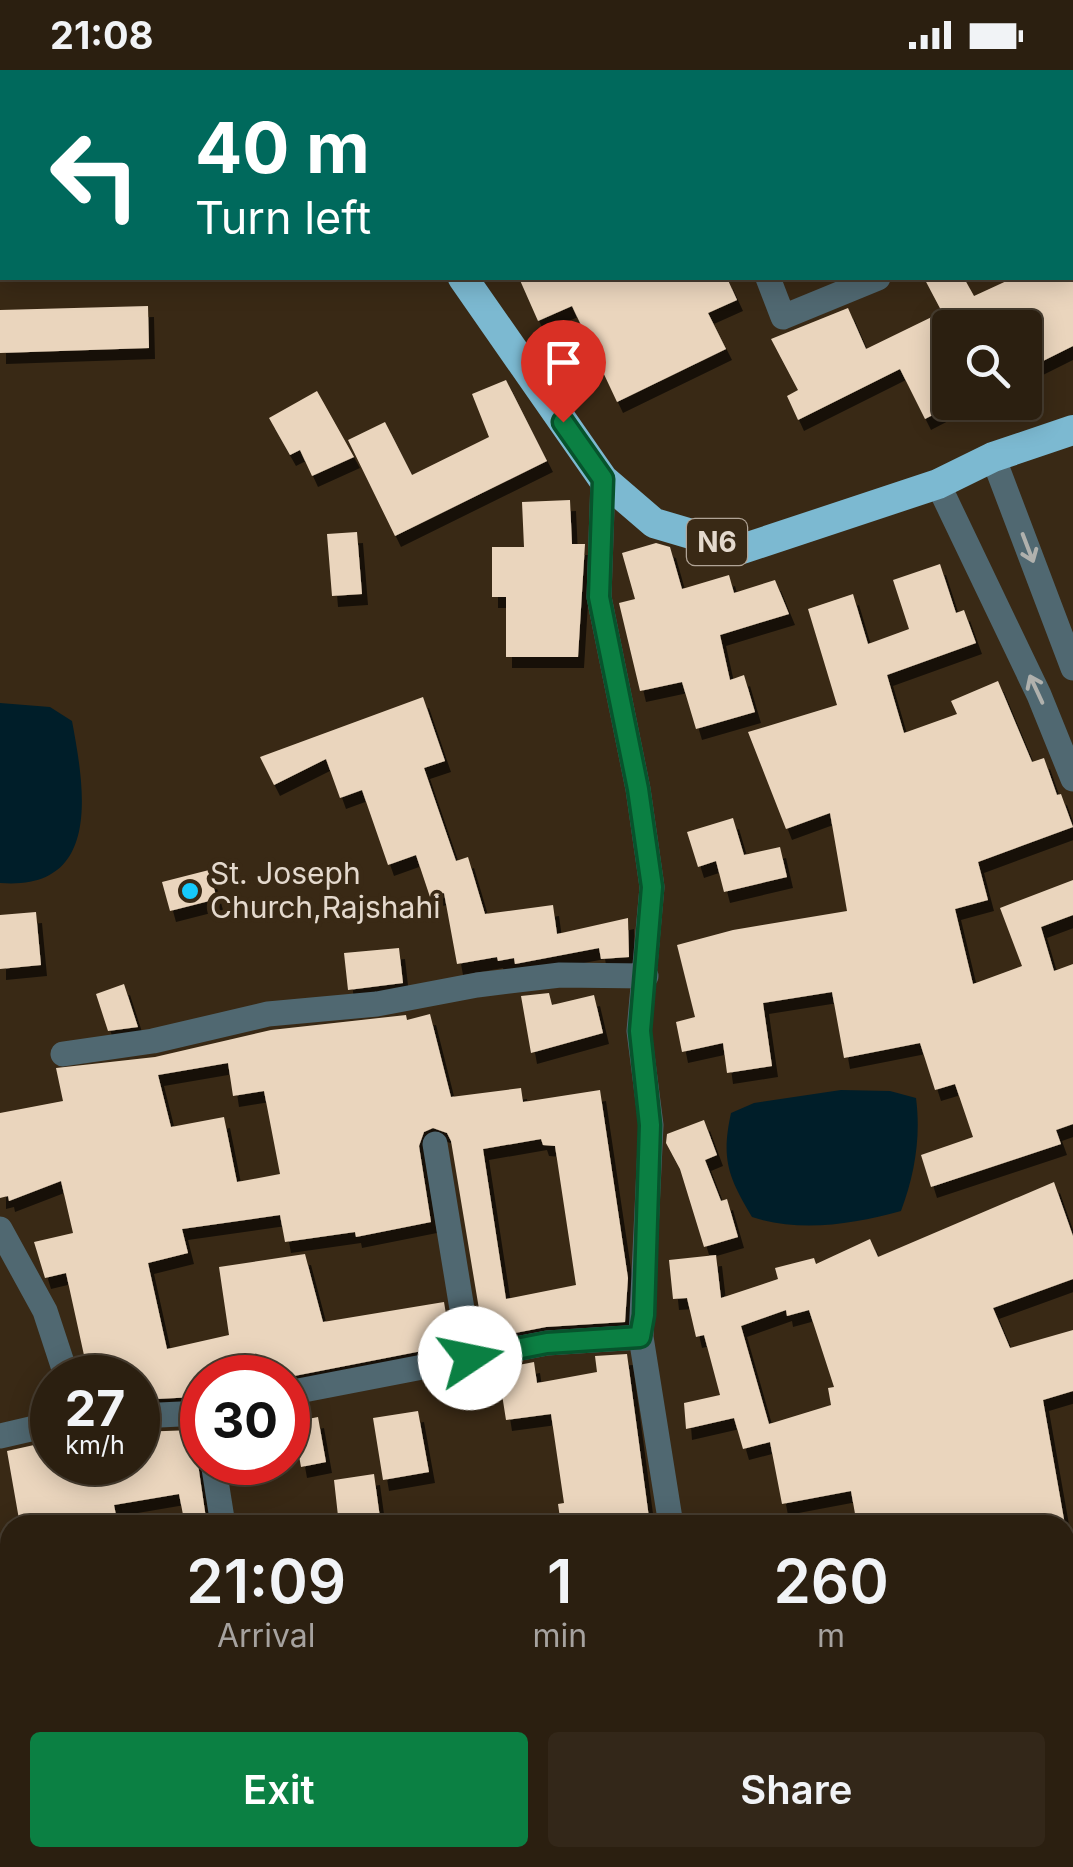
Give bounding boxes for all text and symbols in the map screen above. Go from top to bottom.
text: 21:08 [50,12,153,58]
text: 40 m [195,105,370,190]
icon: left [30,110,160,240]
text: Turn left [195,190,371,245]
map controls [932,310,1042,420]
button: search [932,310,1042,420]
pin [521,320,606,423]
icon: arrive [536,335,591,390]
road number: N6 [687,519,747,565]
one-way arrow [1020,533,1038,563]
one-way arrow [1026,674,1044,705]
place label: St. Joseph Church,Rajshahi [210,855,440,925]
marker: St. Joseph Church,Rajshahi [179,880,201,902]
position arrow [418,1306,522,1410]
speed limit sign: 30 [180,1355,310,1485]
text: 27 [65,1378,125,1438]
text: km/h [65,1430,125,1460]
text: 21:09 [186,1545,346,1617]
text: 1 [547,1545,572,1617]
text: 260 [773,1545,889,1617]
text: Arrival [217,1616,315,1655]
text: min [532,1616,587,1655]
text: m [817,1616,845,1655]
button: Exit [30,1732,528,1847]
button: Share [548,1732,1045,1847]

